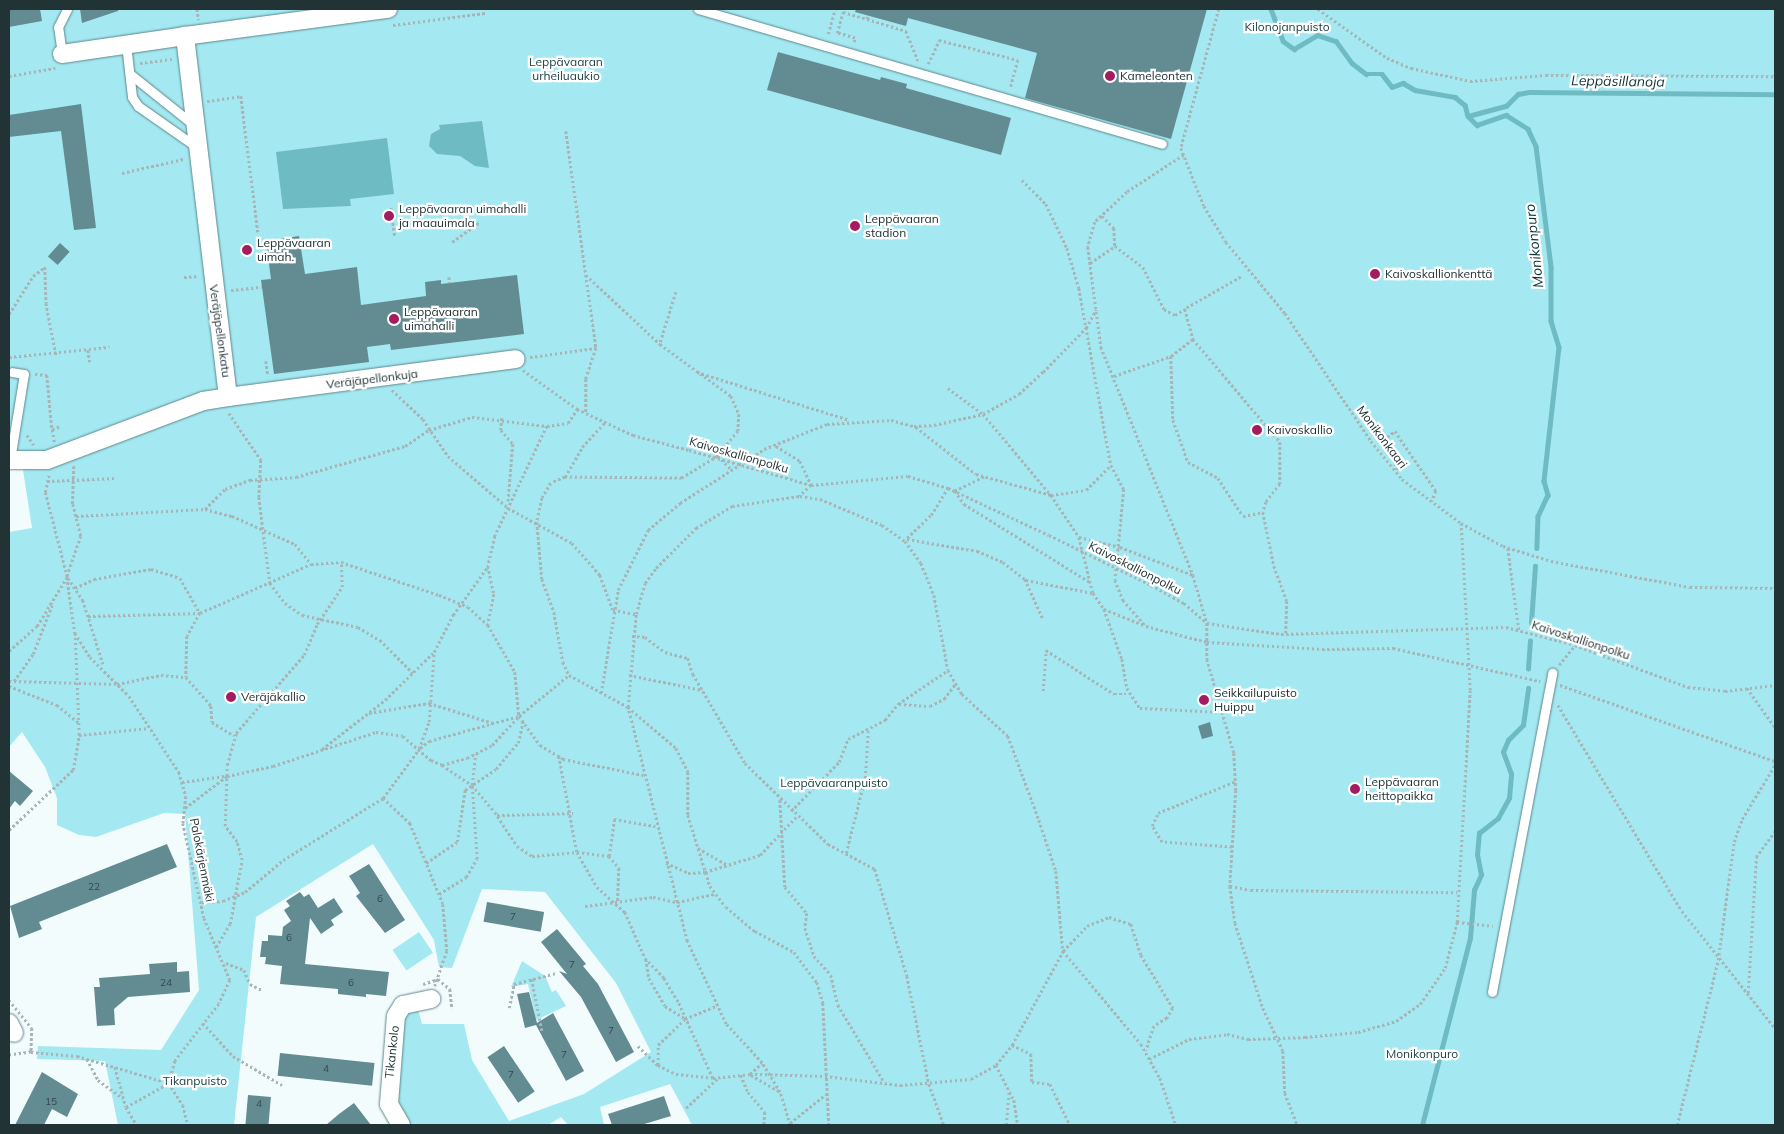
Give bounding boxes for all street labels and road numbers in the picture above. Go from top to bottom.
street label: Veräjäpellonkatu [206,284,234,378]
street label: Veräjäpellonkuja [325,366,419,392]
street label: Monikonkaari [1354,403,1410,471]
street label: Kaivoskallionpolku [688,434,790,476]
street label: Kaivoskallionpolku [1086,538,1184,598]
street label: Kaivoskallionpolku [1530,617,1632,663]
street label: Palokärjenmäki [187,817,217,903]
street label: Tikankolo [382,1025,402,1079]

